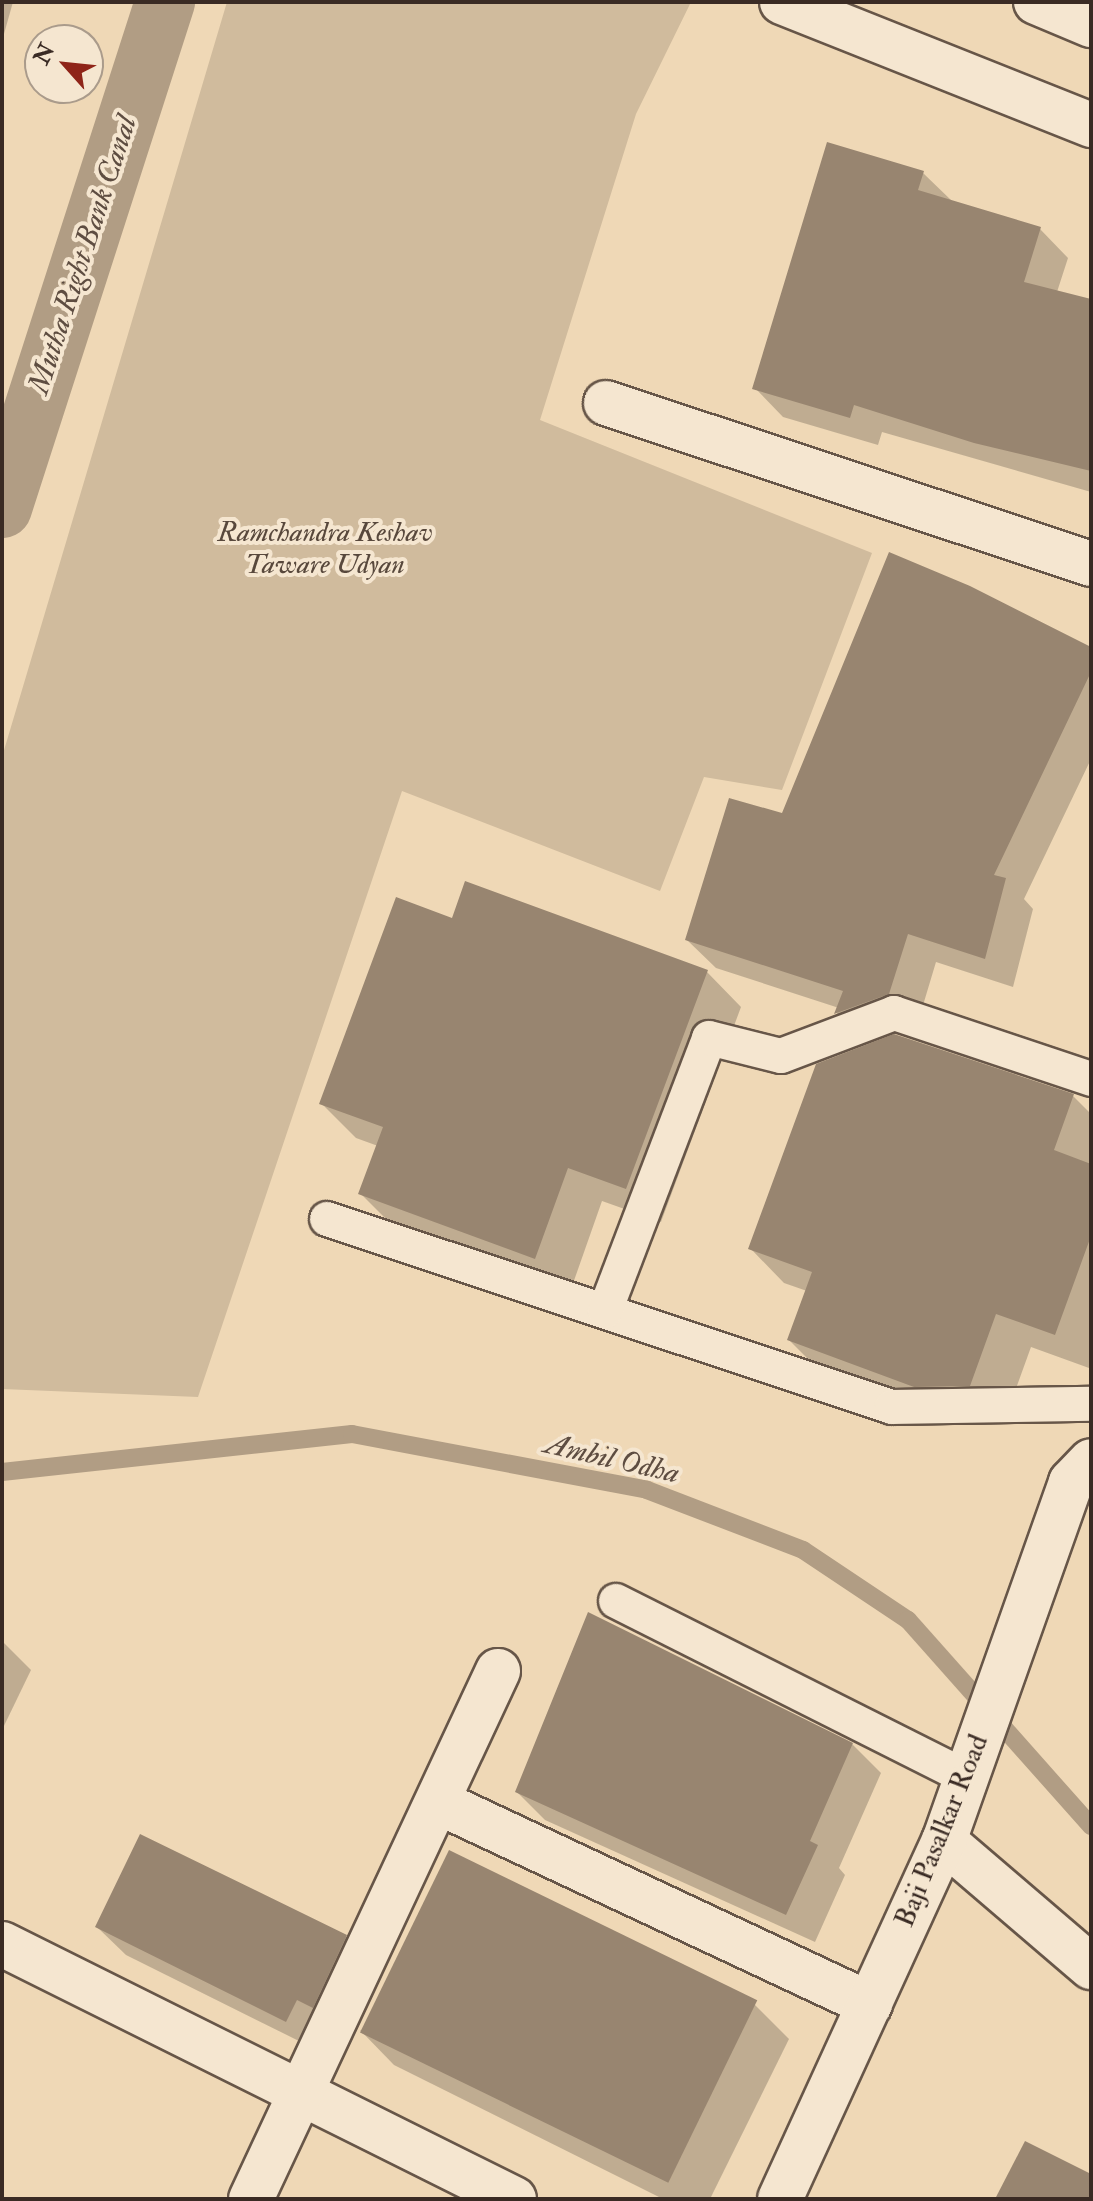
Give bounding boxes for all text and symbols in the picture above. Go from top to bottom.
north arrow [24,24,104,104]
text: N [27,39,61,69]
water label: Mutha Right Bank Canal [21,111,145,399]
park label: Ramchandra Keshav Taware Udyan [217,516,433,582]
water label: Ambil Odha [541,1426,683,1492]
street label: Baji Pasalkar Road [888,1730,996,1932]

